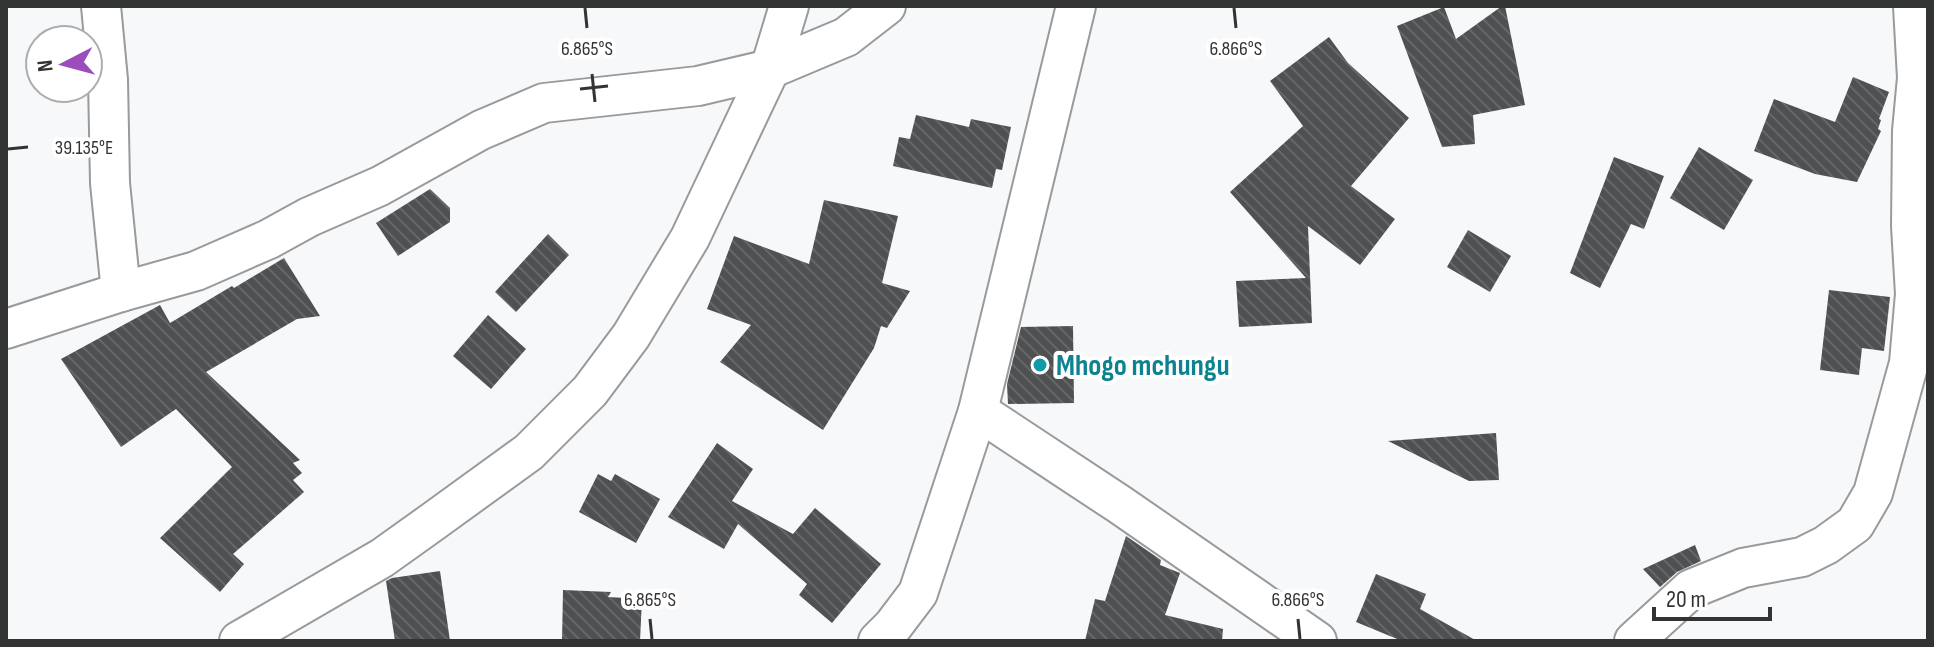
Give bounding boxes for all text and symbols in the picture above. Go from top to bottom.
north arrow [24,24,104,104]
text: 6.865°S [561,37,613,61]
text: 6.866°S [1210,37,1262,61]
text: N [32,59,60,73]
text: 39.135°E [55,136,113,160]
place label: Mhogo mchungu [1056,348,1230,384]
marker: Mhogo mchungu [1031,356,1049,374]
scale bar [1654,571,1770,621]
text: 20 m [1666,585,1706,614]
text: 6.865°S [624,588,676,612]
text: 6.866°S [1272,588,1324,612]

